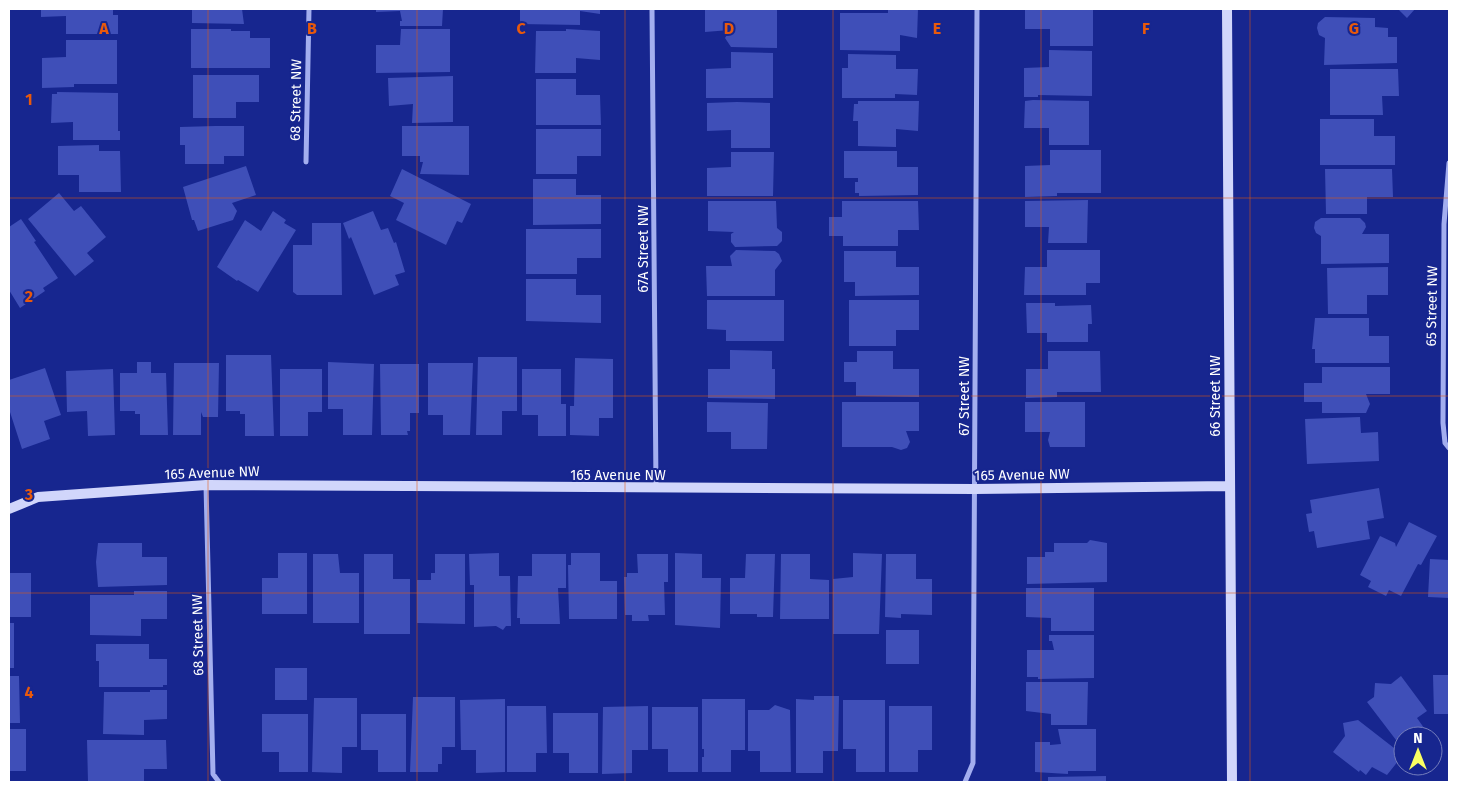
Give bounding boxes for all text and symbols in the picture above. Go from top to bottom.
text: A [98,19,109,38]
text: B [307,19,317,38]
text: C [516,19,526,38]
text: D [724,19,734,38]
text: E [933,19,941,38]
text: F [1142,19,1150,38]
text: G [1349,19,1359,38]
street label: 68 Street NW [287,59,305,141]
text: 1 [25,90,33,109]
street label: 67A Street NW [635,205,652,293]
street label: 65 Street NW [1423,265,1441,347]
text: 2 [25,287,33,306]
street label: 66 Street NW [1207,355,1224,437]
street label: 67 Street NW [956,356,973,436]
street label: 165 Avenue NW [164,463,260,483]
street label: 165 Avenue NW [974,466,1070,484]
street label: 165 Avenue NW [570,467,666,484]
text: 3 [24,485,33,504]
street label: 68 Street NW [189,594,207,676]
text: 4 [24,683,34,702]
north arrow [1393,726,1443,776]
text: N [1413,730,1423,747]

